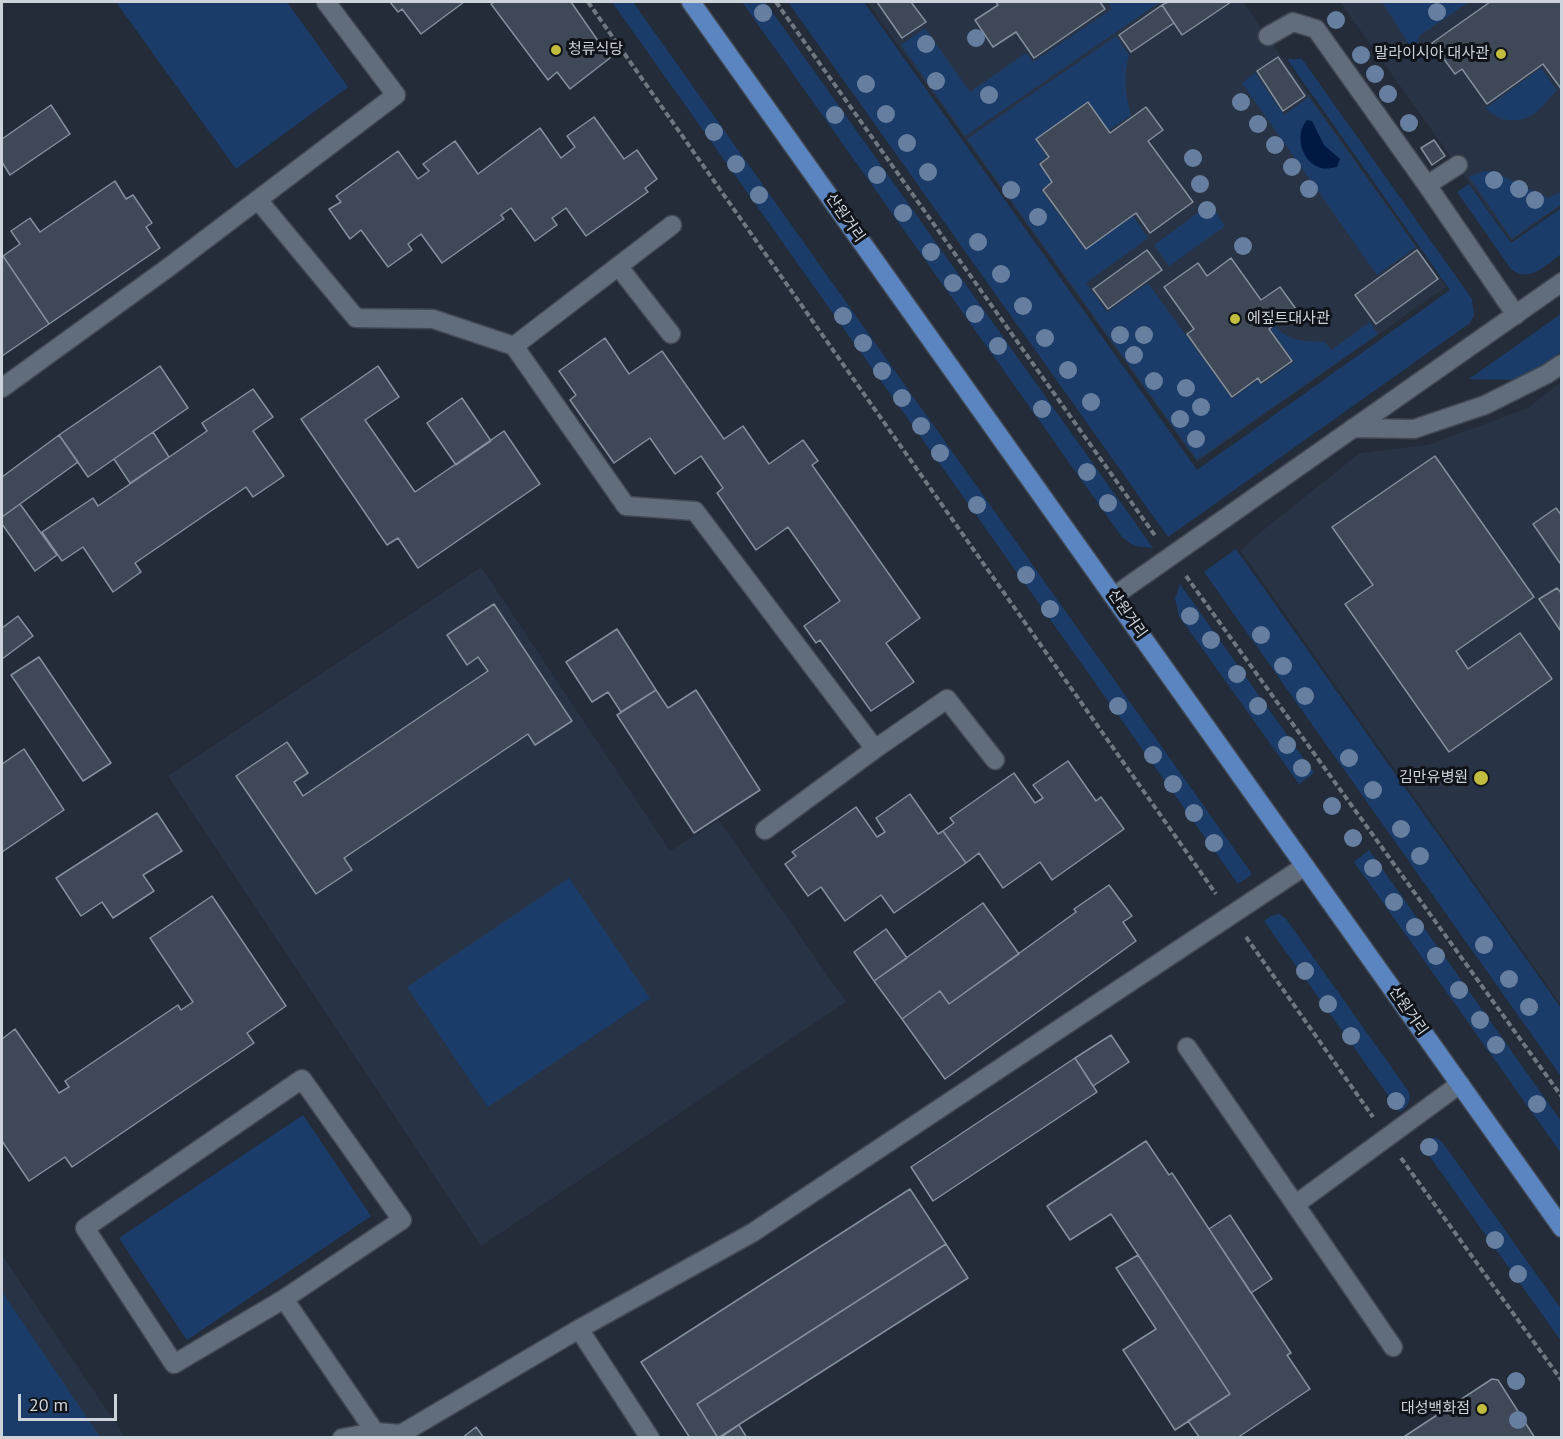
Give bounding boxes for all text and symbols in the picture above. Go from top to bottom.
place label: 청류식당 [568,41,623,59]
marker: 청류식당 [549,43,563,57]
place label: 말라이시아 대사관 [1375,45,1489,63]
marker: 말라이시아 대사관 [1494,47,1508,61]
street label: 산원거리 [822,190,868,246]
place label: 에짚트대사관 [1247,310,1330,328]
marker: 에짚트대사관 [1228,312,1242,326]
street label: 산원거리 [1104,586,1150,642]
place label: 김만유병원 [1399,769,1468,787]
marker: 김만유병원 [1472,769,1490,787]
street label: 산원거리 [1385,983,1431,1039]
scale bar [21,1382,120,1420]
text: 20 m [29,1393,68,1416]
place label: 대성백화점 [1401,1400,1470,1418]
marker: 대성백화점 [1475,1402,1489,1416]

